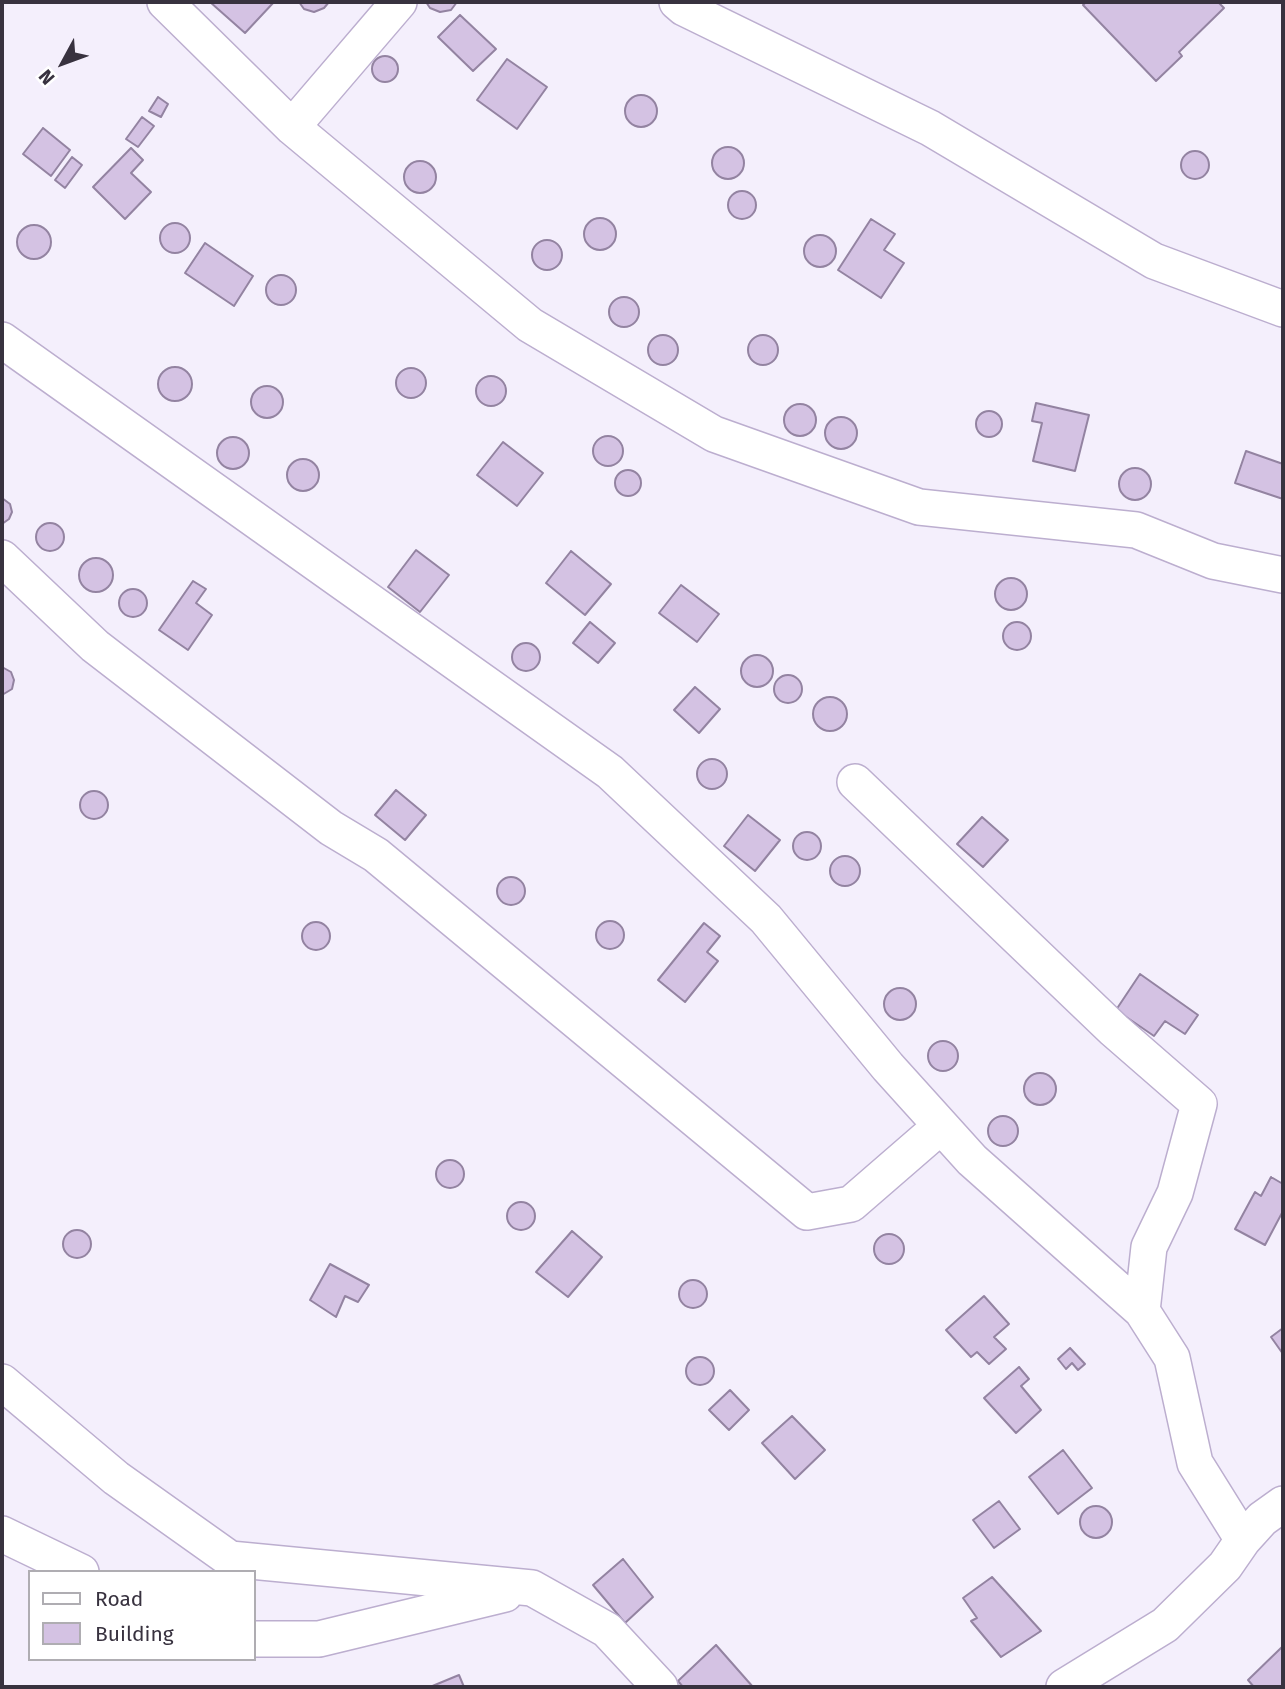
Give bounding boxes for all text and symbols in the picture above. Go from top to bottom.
north arrow [28,28,98,98]
text: N [34,65,60,89]
legend [28,1570,256,1661]
text: Road [95,1586,143,1612]
text: Building [95,1621,174,1647]

